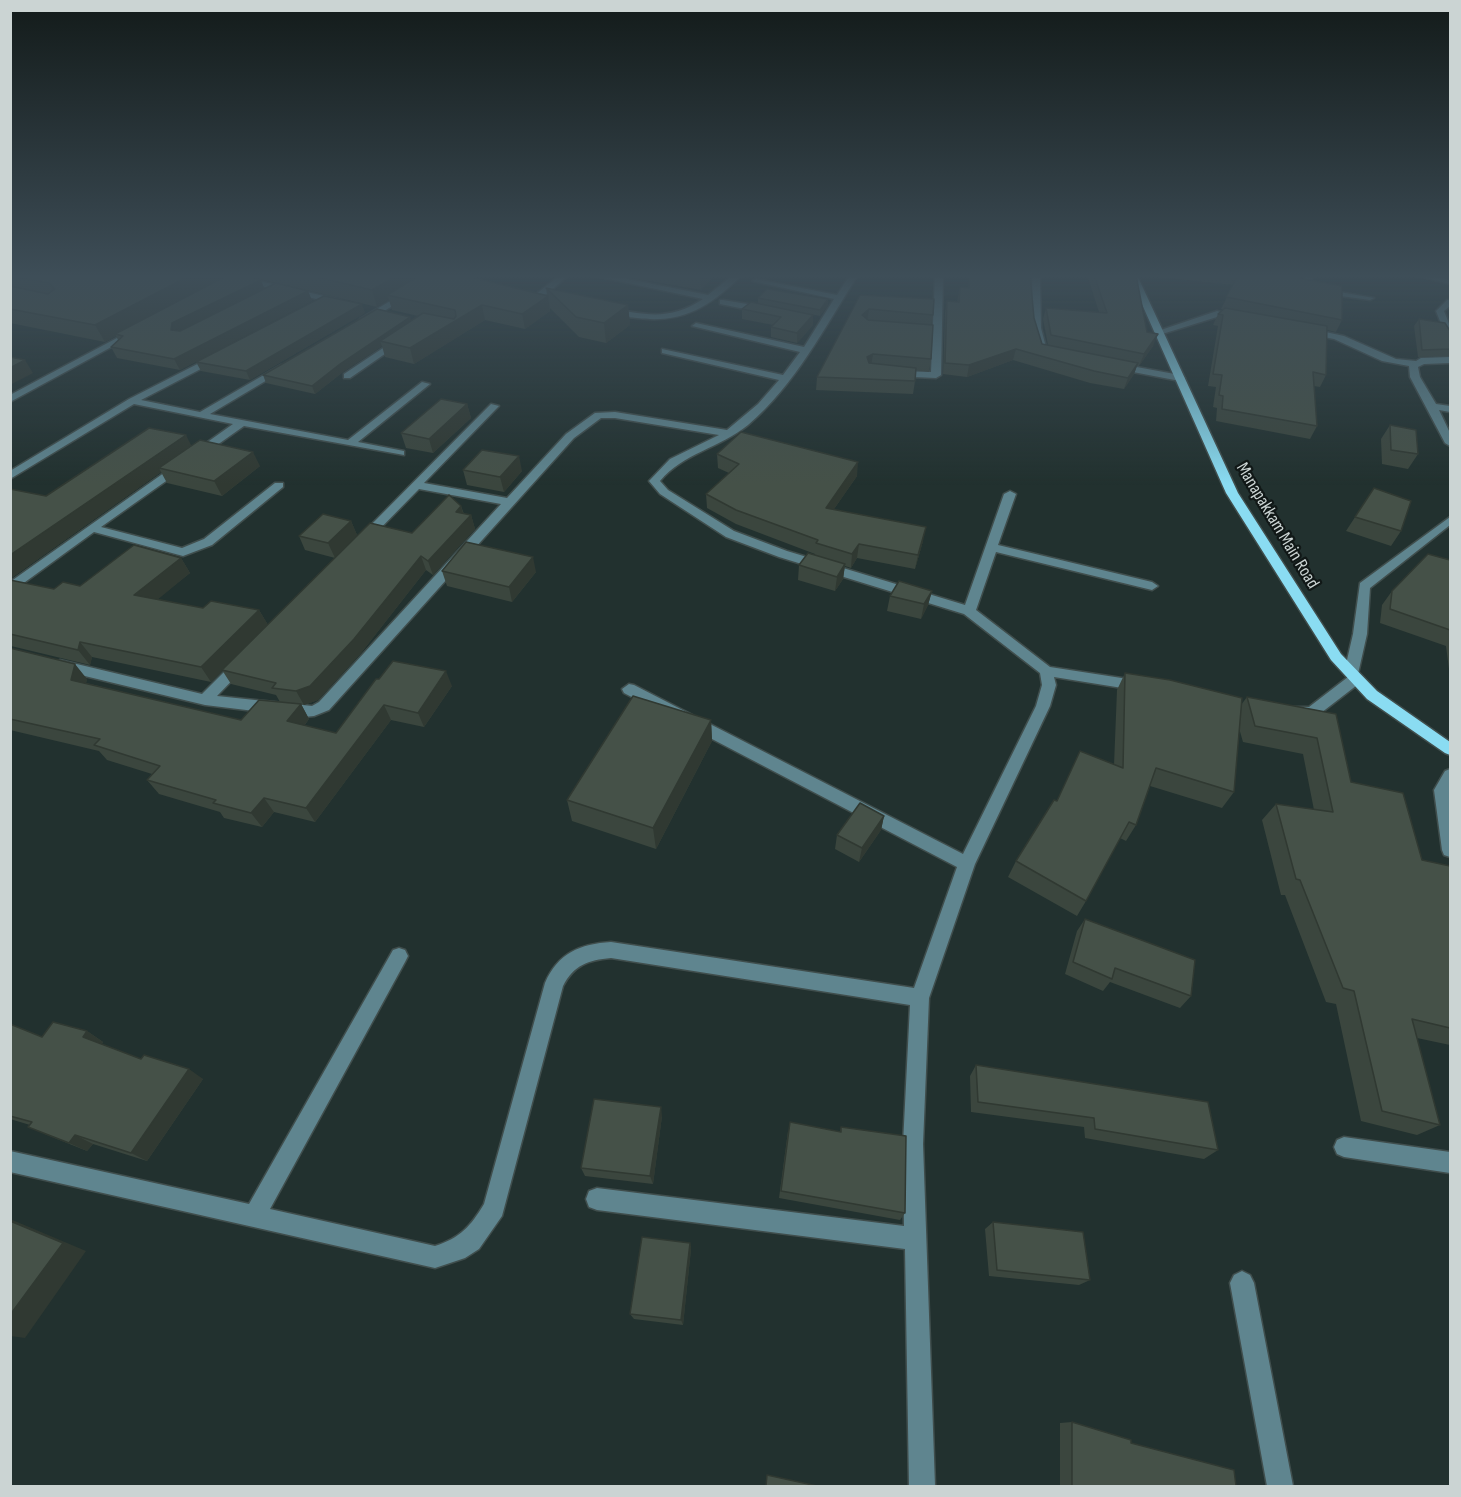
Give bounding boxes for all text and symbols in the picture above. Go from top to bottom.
street label: Manapakkam Main Road [1231,459,1323,593]

